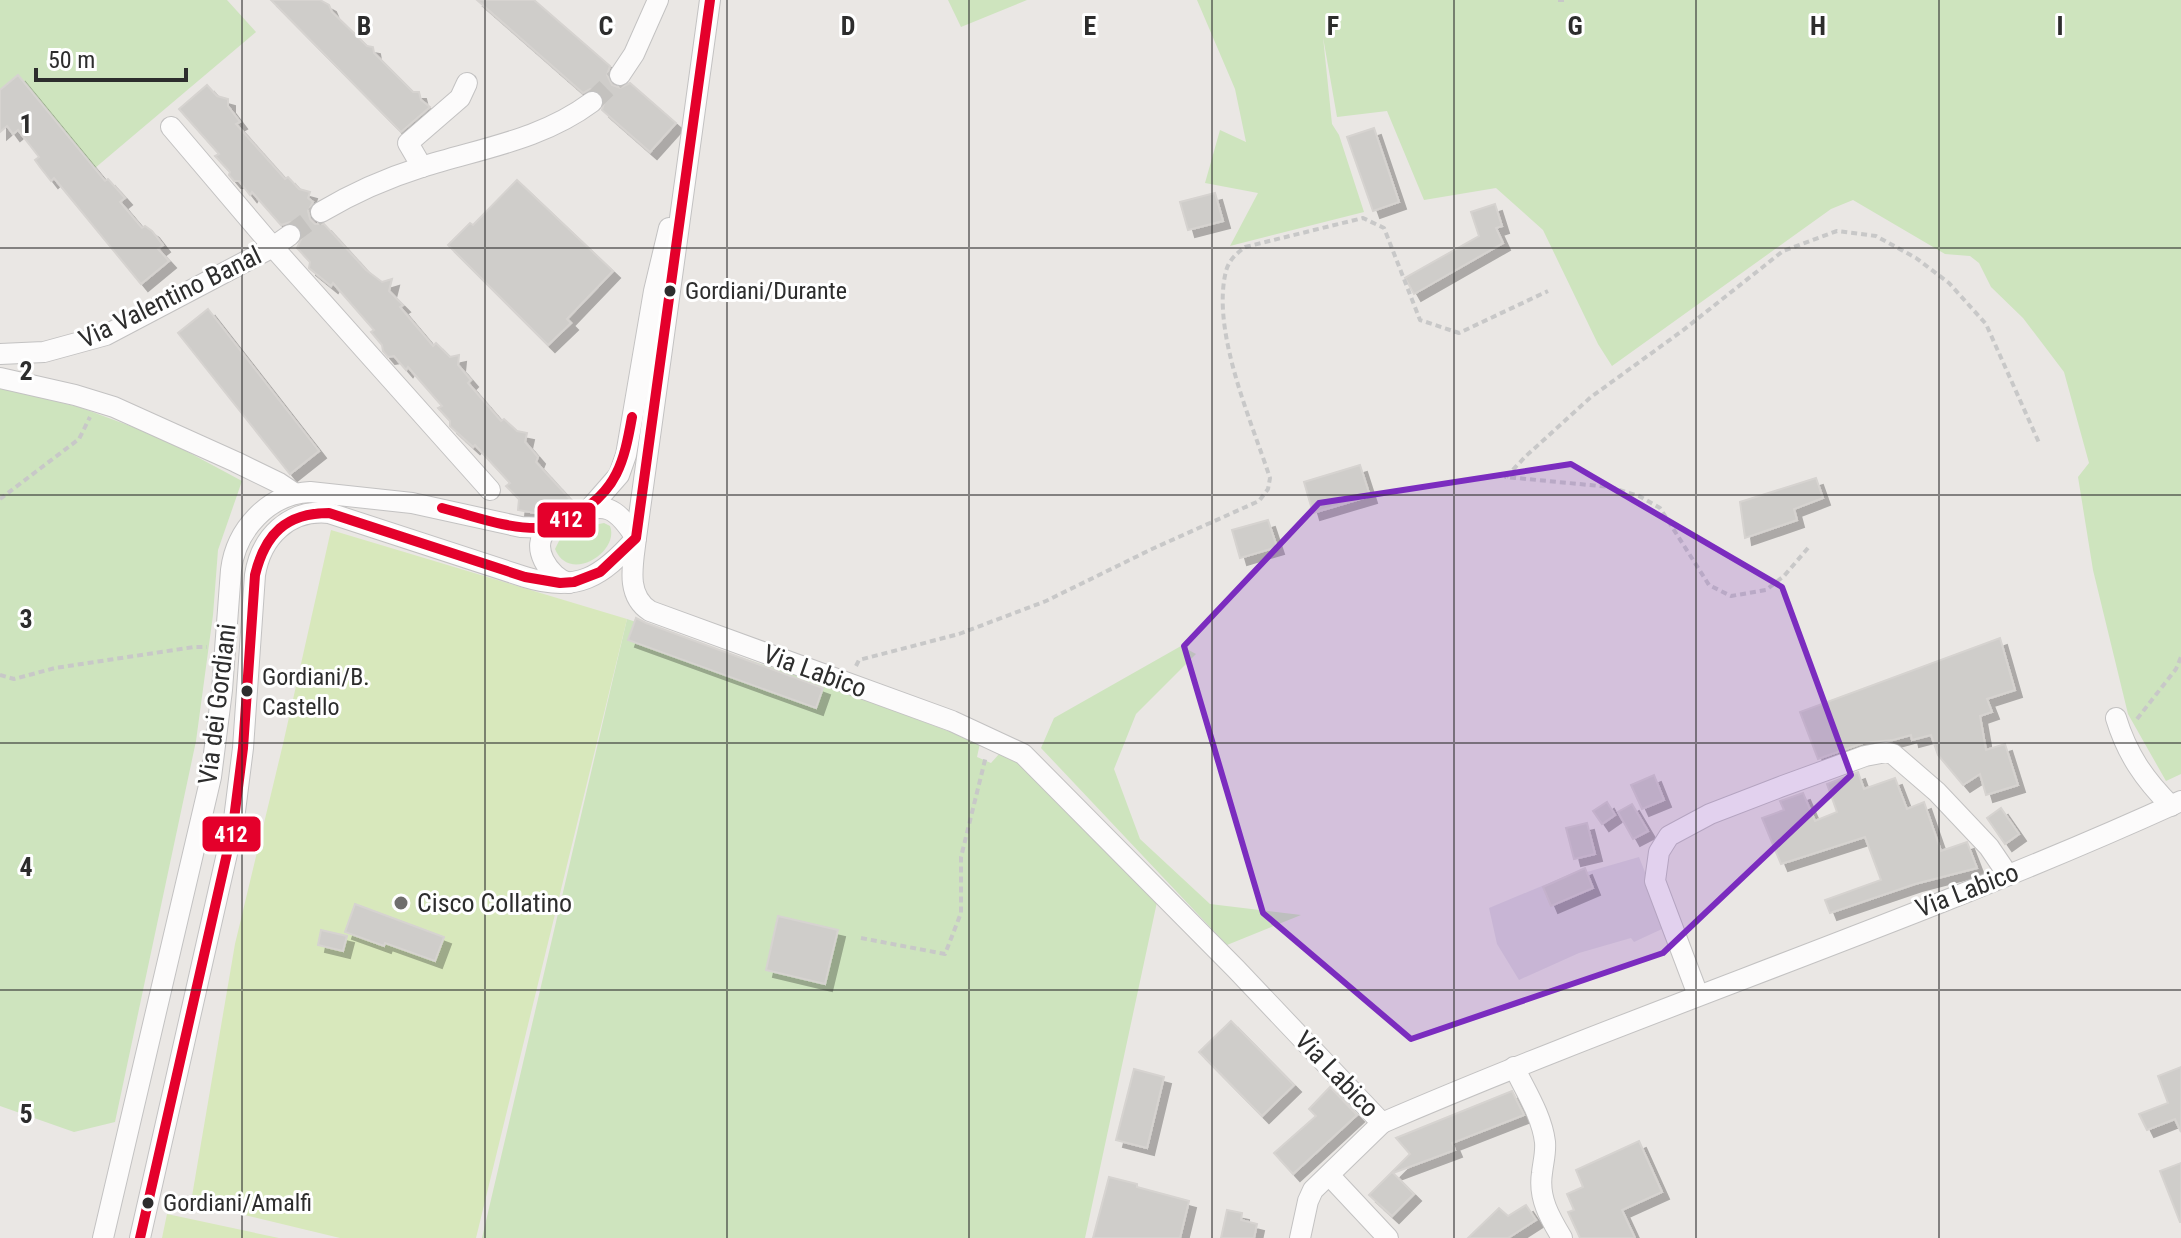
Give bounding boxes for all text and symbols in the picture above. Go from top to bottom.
text: B [357,11,371,41]
text: C [599,11,614,41]
text: D [841,11,855,41]
text: E [1084,11,1097,41]
text: F [1327,11,1339,41]
text: G [1567,11,1583,41]
text: H [1810,11,1826,41]
text: I [2056,11,2064,41]
scale bar [36,32,186,82]
text: 50 m [48,46,95,74]
text: 1 [19,109,33,139]
street label: Via Valentino Banal [74,240,266,354]
place label: Gordiani/Durante [685,277,847,305]
marker: Gordiani/Durante [662,283,678,299]
text: 2 [19,356,33,386]
line badge: 412 [536,501,597,539]
text: 412 [549,507,583,532]
text: 3 [19,604,33,634]
street label: Via dei Gordiani [192,622,242,786]
street label: Via Labico [759,638,871,704]
place label: Gordiani/B. Castello [262,663,370,721]
marker: Gordiani/B. Castello [239,683,255,699]
line badge: 412 [201,815,262,853]
text: 412 [214,822,248,847]
text: 4 [19,852,33,882]
street label: Via Labico [1911,857,2023,923]
place label: Cisco Collatino [417,888,572,918]
marker: Cisco Collatino [392,894,410,912]
street label: Via Labico [1289,1025,1385,1123]
text: 5 [19,1099,33,1129]
place label: Gordiani/Amalfi [163,1189,312,1217]
marker: Gordiani/Amalfi [140,1195,156,1211]

